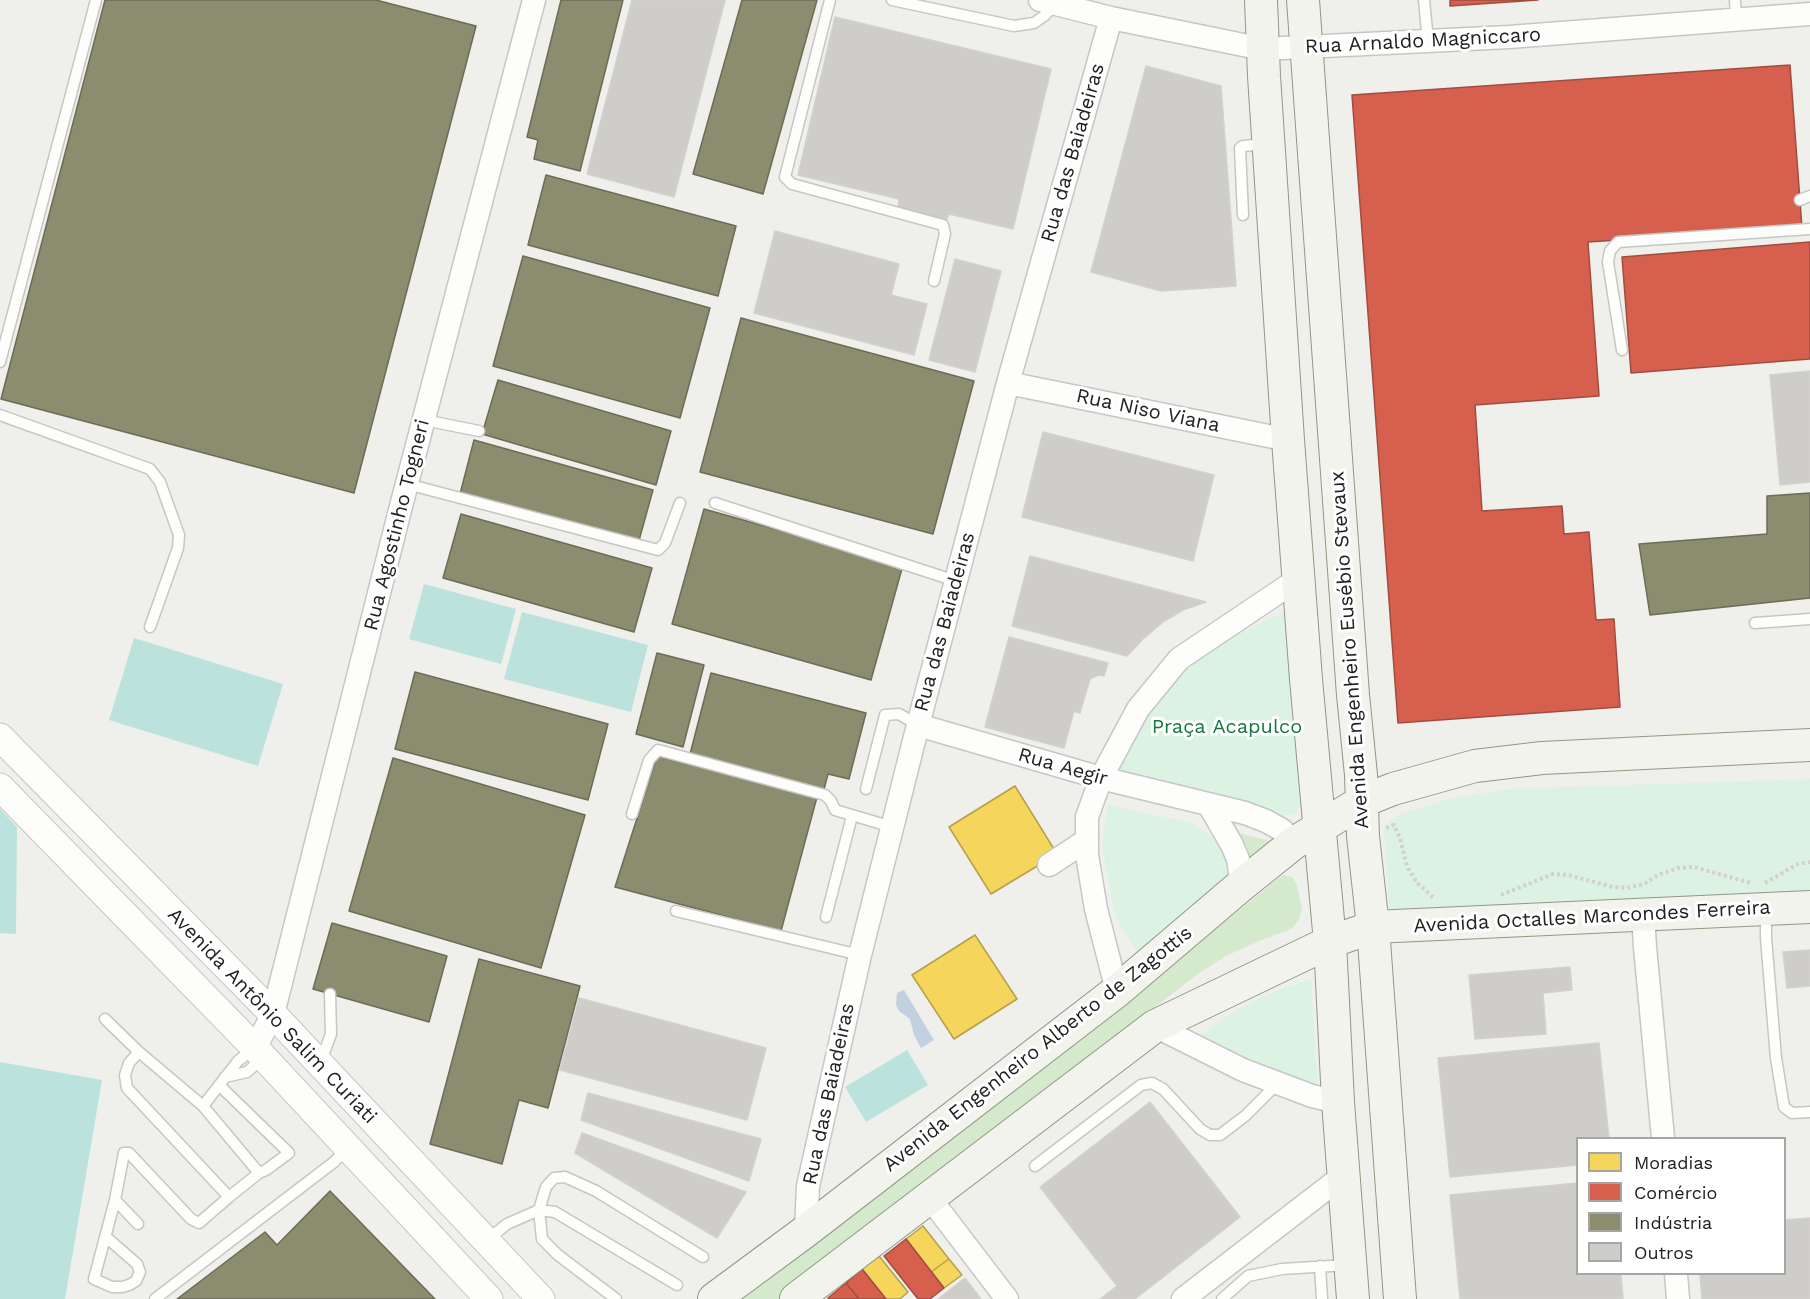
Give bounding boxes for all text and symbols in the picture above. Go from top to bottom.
street label: Rua Arnaldo Magniccaro [1304,23,1542,59]
street label: Rua das Baiadeiras [1036,61,1110,245]
street label: Rua Niso Viana [1074,384,1222,438]
street label: Rua Agostinho Togneri [359,417,435,633]
street label: Avenida Engenheiro Eusébio Stevaux [1326,470,1374,830]
street label: Rua das Baiadeiras [909,530,981,714]
park label: Praça Acapulco [1152,715,1302,739]
street label: Rua Aegir [1015,743,1111,791]
street label: Avenida Octalles Marcondes Ferreira [1413,896,1771,938]
street label: Avenida Antônio Salim Curiati [162,903,382,1129]
street label: Avenida Engenheiro Alberto de Zagottis [879,921,1197,1177]
street label: Rua das Baiadeiras [798,1001,860,1187]
legend [1576,1137,1786,1275]
text: Moradias [1634,1152,1713,1173]
text: Comércio [1634,1182,1717,1203]
text: Indústria [1634,1212,1712,1233]
text: Outros [1634,1242,1693,1263]

